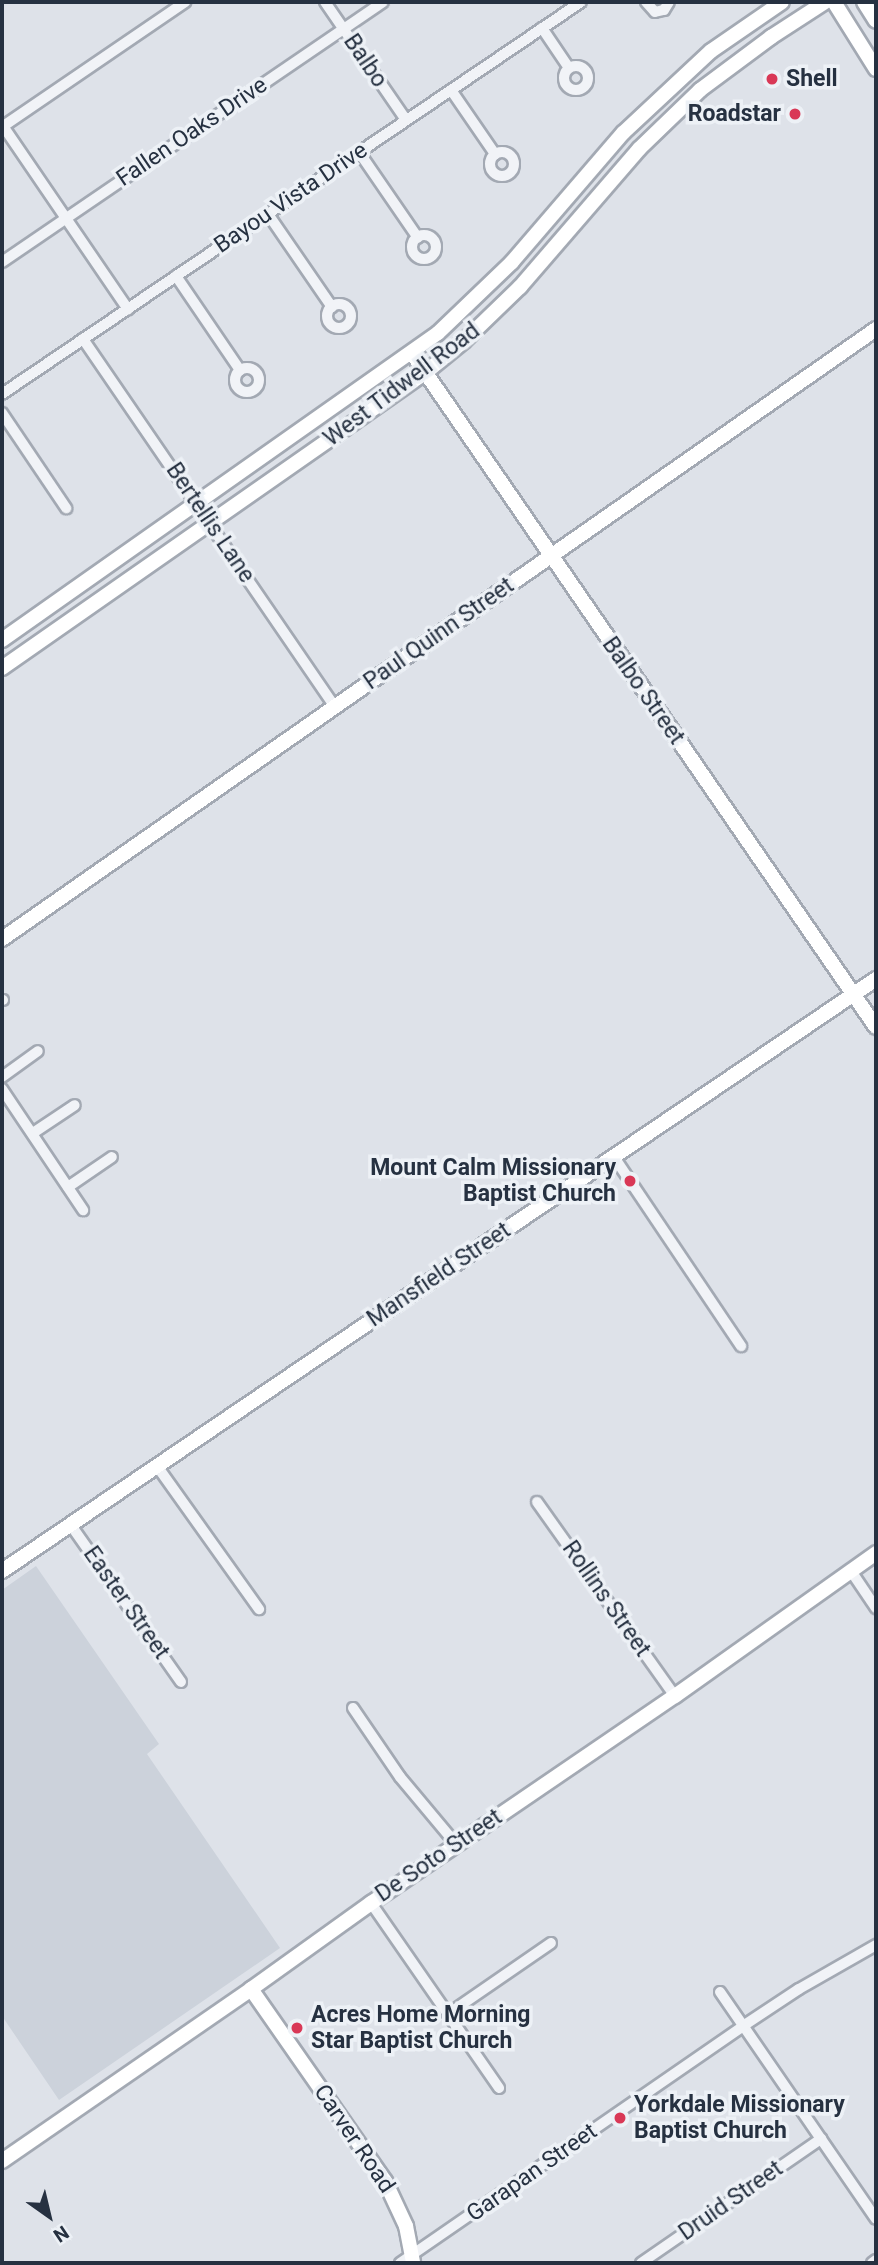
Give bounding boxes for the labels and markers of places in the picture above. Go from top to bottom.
place label: Shell [786,65,838,93]
marker: Shell [764,71,780,87]
place label: Roadstar [688,100,781,128]
marker: Roadstar [787,106,803,122]
place label: Mount Calm Missionary Baptist Church [370,1154,616,1208]
marker: Mount Calm Missionary Baptist Church [622,1173,638,1189]
place label: Acres Home Morning Star Baptist Church [311,2001,530,2055]
marker: Acres Home Morning Star Baptist Church [289,2020,305,2036]
place label: Yorkdale Missionary Baptist Church [634,2091,845,2145]
marker: Yorkdale Missionary Baptist Church [612,2110,628,2126]

